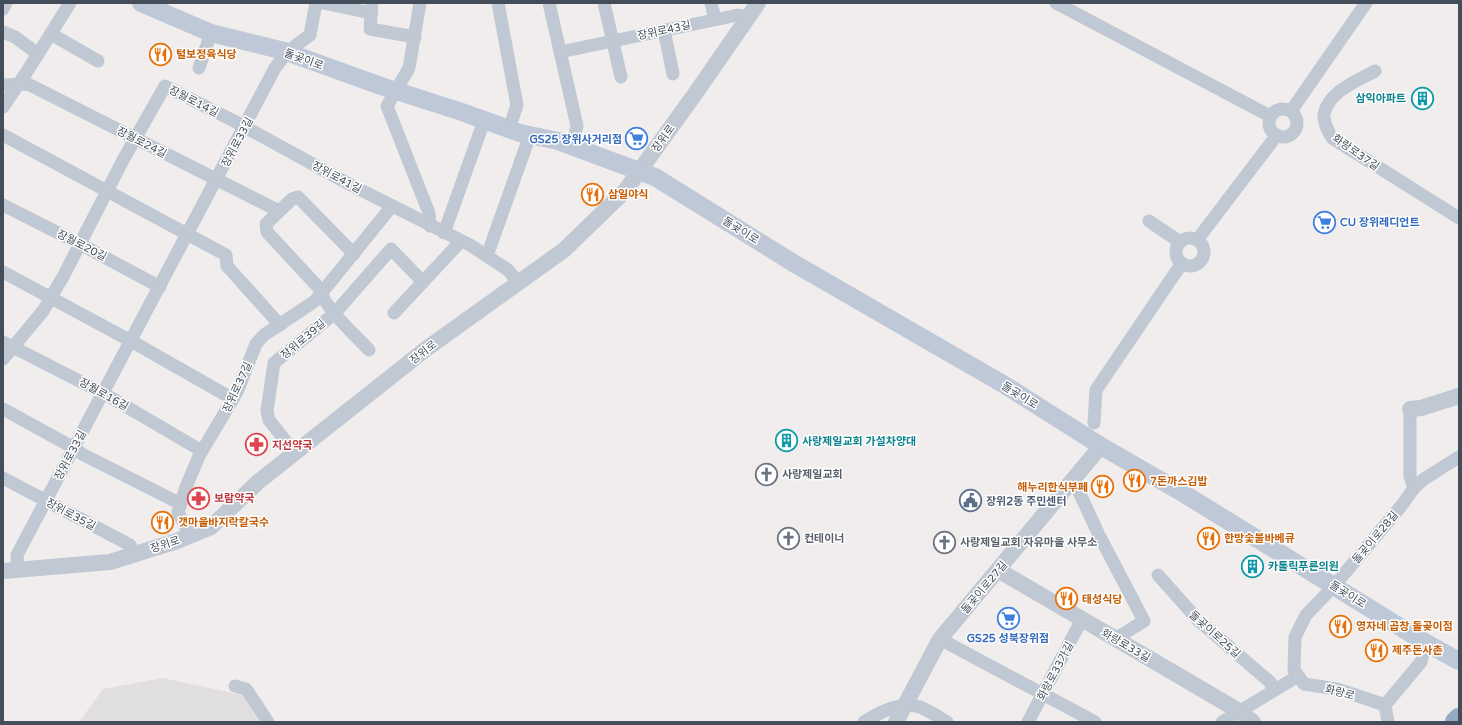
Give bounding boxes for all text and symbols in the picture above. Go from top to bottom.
street label: 장위로43길 [636,18,692,42]
restaurant icon: 털보정육식당 [148,41,174,67]
street label: 돌곶이로 [283,46,325,73]
place label: 털보정육식당 [176,48,237,61]
street label: 장월로14길 [167,83,221,120]
building icon: 삼익아파트 [1409,85,1435,111]
place label: 삼익아파트 [1355,92,1406,105]
street label: 장위로33길 [219,115,256,169]
street label: 장위로 [649,122,678,154]
street label: 장월로24길 [115,124,169,161]
supermarket icon: GS25 장위사거리점 [624,126,650,152]
street label: 화랑로37길 [1330,132,1382,173]
place label: GS25 장위사거리점 [530,133,622,146]
street label: 장위로41길 [310,159,364,196]
restaurant icon: 삼일야식 [580,181,606,207]
place label: 삼일야식 [608,188,648,201]
supermarket icon: CU 장위레디언트 [1311,209,1337,235]
street label: 돌곶이로 [720,214,761,247]
place label: CU 장위레디언트 [1340,216,1420,229]
street label: 장월로20길 [55,227,109,264]
street label: 장위로39길 [278,317,328,362]
street label: 장위로 [407,338,439,367]
street label: 장위로37길 [220,360,255,415]
street label: 장월로16길 [77,376,131,413]
street label: 돌곶이로 [999,379,1040,412]
street label: 장위로33길 [52,428,89,482]
building icon: 사랑제일교회 가설차양대 [773,428,799,454]
pharmacy icon: 지선약국 [243,432,269,458]
place label: 사랑제일교회 가설차양대 [802,435,916,448]
place label: 지선약국 [272,439,312,452]
church icon: 사랑제일교회 [753,461,779,487]
place label: 사랑제일교회 [782,468,843,481]
restaurant icon: 7돈까스김밥 [1122,468,1148,494]
restaurant icon: 해누리한식부페 [1090,474,1116,500]
place label: 7돈까스김밥 [1150,475,1208,488]
place label: 해누리한식부페 [1017,481,1088,494]
pharmacy icon: 보람약국 [186,485,212,511]
public building icon: 장위2동 주민센터 [958,488,984,514]
place label: 보람약국 [214,492,254,505]
place label: 장위2동 주민센터 [986,495,1067,508]
street label: 장위로35길 [44,496,98,533]
street label: 돌곶이로28길 [1350,508,1401,566]
restaurant icon: 갯마을바지락칼국수 [150,509,176,535]
place label: 갯마을바지락칼국수 [178,516,269,529]
church icon: 컨테이너 [775,525,801,551]
restaurant icon: 한방숯불바베큐 [1196,525,1222,551]
church icon: 사랑제일교회 자유마을 사무소 [931,529,957,555]
place label: 컨테이너 [804,532,844,545]
place label: 한방숯불바베큐 [1224,532,1295,545]
street label: 장위로 [149,534,182,555]
place label: 사랑제일교회 자유마을 사무소 [960,536,1097,549]
building icon: 카톨릭푸른의원 [1239,553,1265,579]
street label: 돌곶이로27길 [959,558,1010,616]
place label: 카톨릭푸른의원 [1268,560,1339,573]
street label: 돌곶이로 [1327,578,1368,611]
restaurant icon: 태성식당 [1053,586,1079,612]
place label: 태성식당 [1082,593,1122,606]
supermarket icon: GS25 성북장위점 [995,605,1021,631]
street label: 돌곶이로25길 [1186,608,1243,661]
restaurant icon: 영자네 곱창 돌곶이점 [1327,613,1353,639]
place label: 영자네 곱창 돌곶이점 [1356,620,1453,633]
street label: 화랑로33길 [1099,626,1153,665]
place label: GS25 성북장위점 [967,632,1049,645]
restaurant icon: 제주돈사촌 [1363,637,1389,663]
street label: 화랑로33가길 [1035,640,1076,703]
place label: 제주돈사촌 [1392,644,1443,657]
street label: 화랑로 [1324,682,1356,703]

